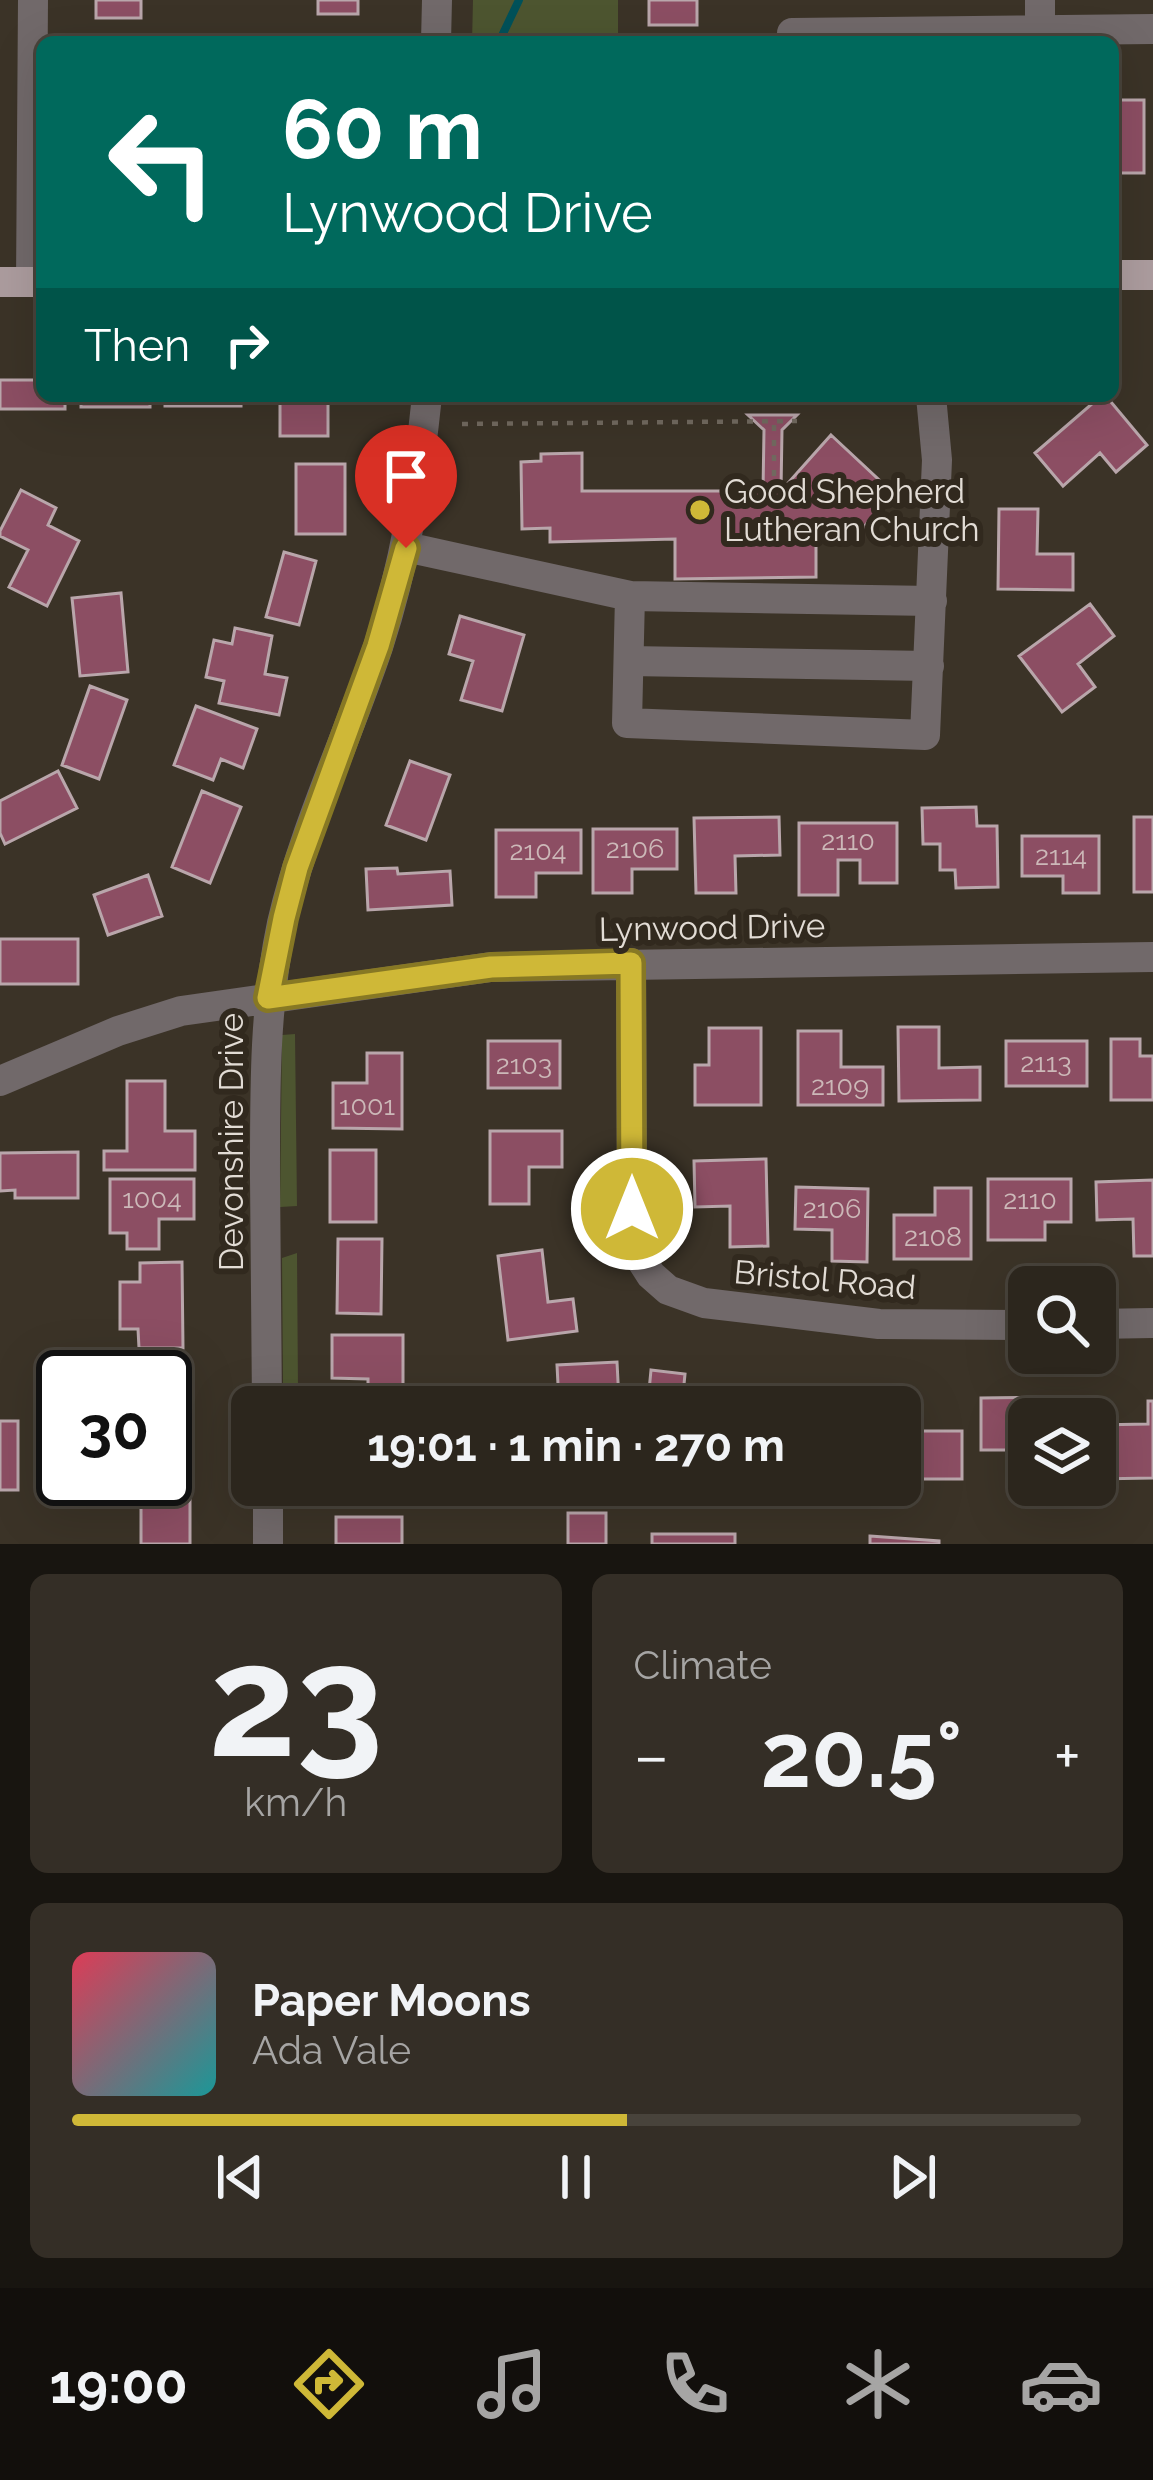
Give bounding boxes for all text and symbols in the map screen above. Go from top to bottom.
text: 60 m [282,80,483,179]
icon: left [84,84,240,240]
text: Lynwood Drive [282,181,653,245]
icon: right [214,312,280,378]
text: Then [84,319,190,372]
pin [355,425,457,548]
icon: arrive [373,443,439,509]
place label: Good Shepherd Lutheran Church [724,472,980,549]
marker: Good Shepherd Lutheran Church [687,497,713,523]
house number: 2110 [821,825,875,856]
house number: 2106 [606,833,664,864]
house number: 2104 [510,835,566,866]
house number: 2114 [1035,840,1087,871]
street label: Lynwood Drive [598,906,826,949]
street label: Devonshire Drive [212,1013,251,1271]
house number: 2113 [1020,1047,1072,1078]
house number: 2103 [496,1049,552,1080]
house number: 2109 [811,1070,869,1101]
house number: 1001 [339,1090,395,1121]
position arrow [569,1146,695,1272]
house number: 1004 [122,1183,182,1214]
house number: 2110 [1003,1184,1057,1215]
house number: 2106 [803,1193,861,1224]
house number: 2108 [904,1221,962,1252]
street label: Bristol Road [732,1252,918,1307]
map controls [1008,1266,1116,1506]
button: search [1008,1266,1116,1374]
speed limit sign: 30 [36,1350,192,1506]
button: layers [1008,1398,1116,1506]
text: 19:01 · 1 min · 270 m [367,1419,785,1472]
text: 23 [208,1609,383,1793]
text: Climate [634,1642,772,1688]
text: 20.5° [760,1702,962,1808]
text: − [634,1717,669,1794]
text: + [1054,1717,1081,1794]
text: km/h [244,1779,347,1825]
text: Paper Moons [252,1974,531,2027]
text: Ada Vale [252,2027,411,2073]
icon: previous [207,2144,273,2210]
icon: pause [543,2144,609,2210]
icon: next [880,2144,946,2210]
icon: directions [287,2342,371,2426]
icon: music [470,2342,554,2426]
icon: phone [653,2342,737,2426]
icon: climate [836,2342,920,2426]
icon: car [1019,2342,1103,2426]
text: 19:00 [50,2352,188,2416]

